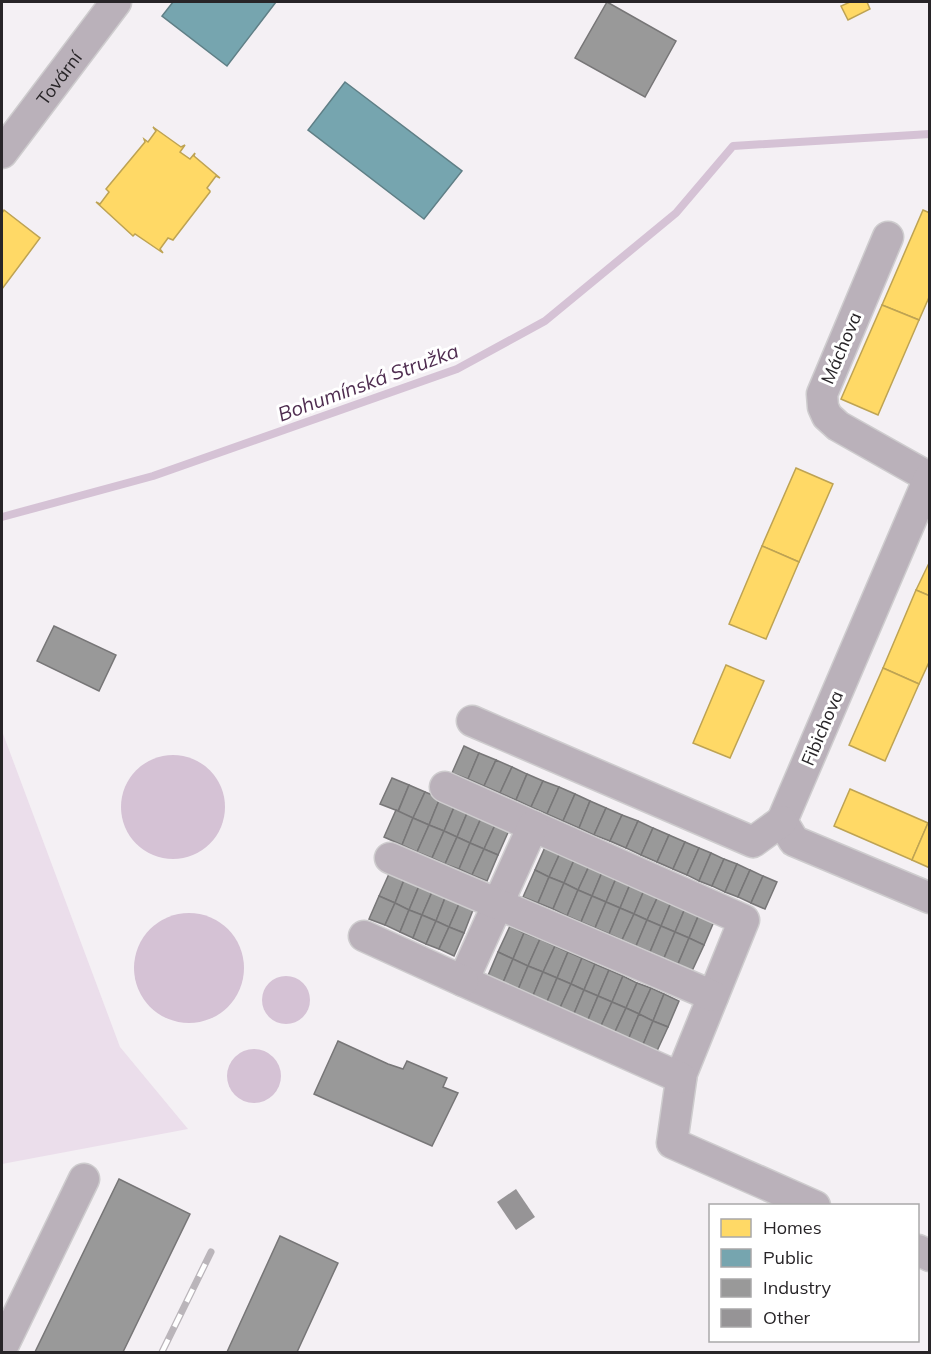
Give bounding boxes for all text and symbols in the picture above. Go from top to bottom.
street label: Tovární [31,45,87,109]
street label: Máchova [816,309,866,387]
water label: Bohumínská Stružka [274,338,462,426]
street label: Fibichova [796,687,848,769]
legend [709,1204,919,1342]
text: Homes [763,1216,822,1239]
text: Public [763,1246,813,1269]
text: Industry [763,1276,832,1299]
text: Other [763,1306,811,1329]

